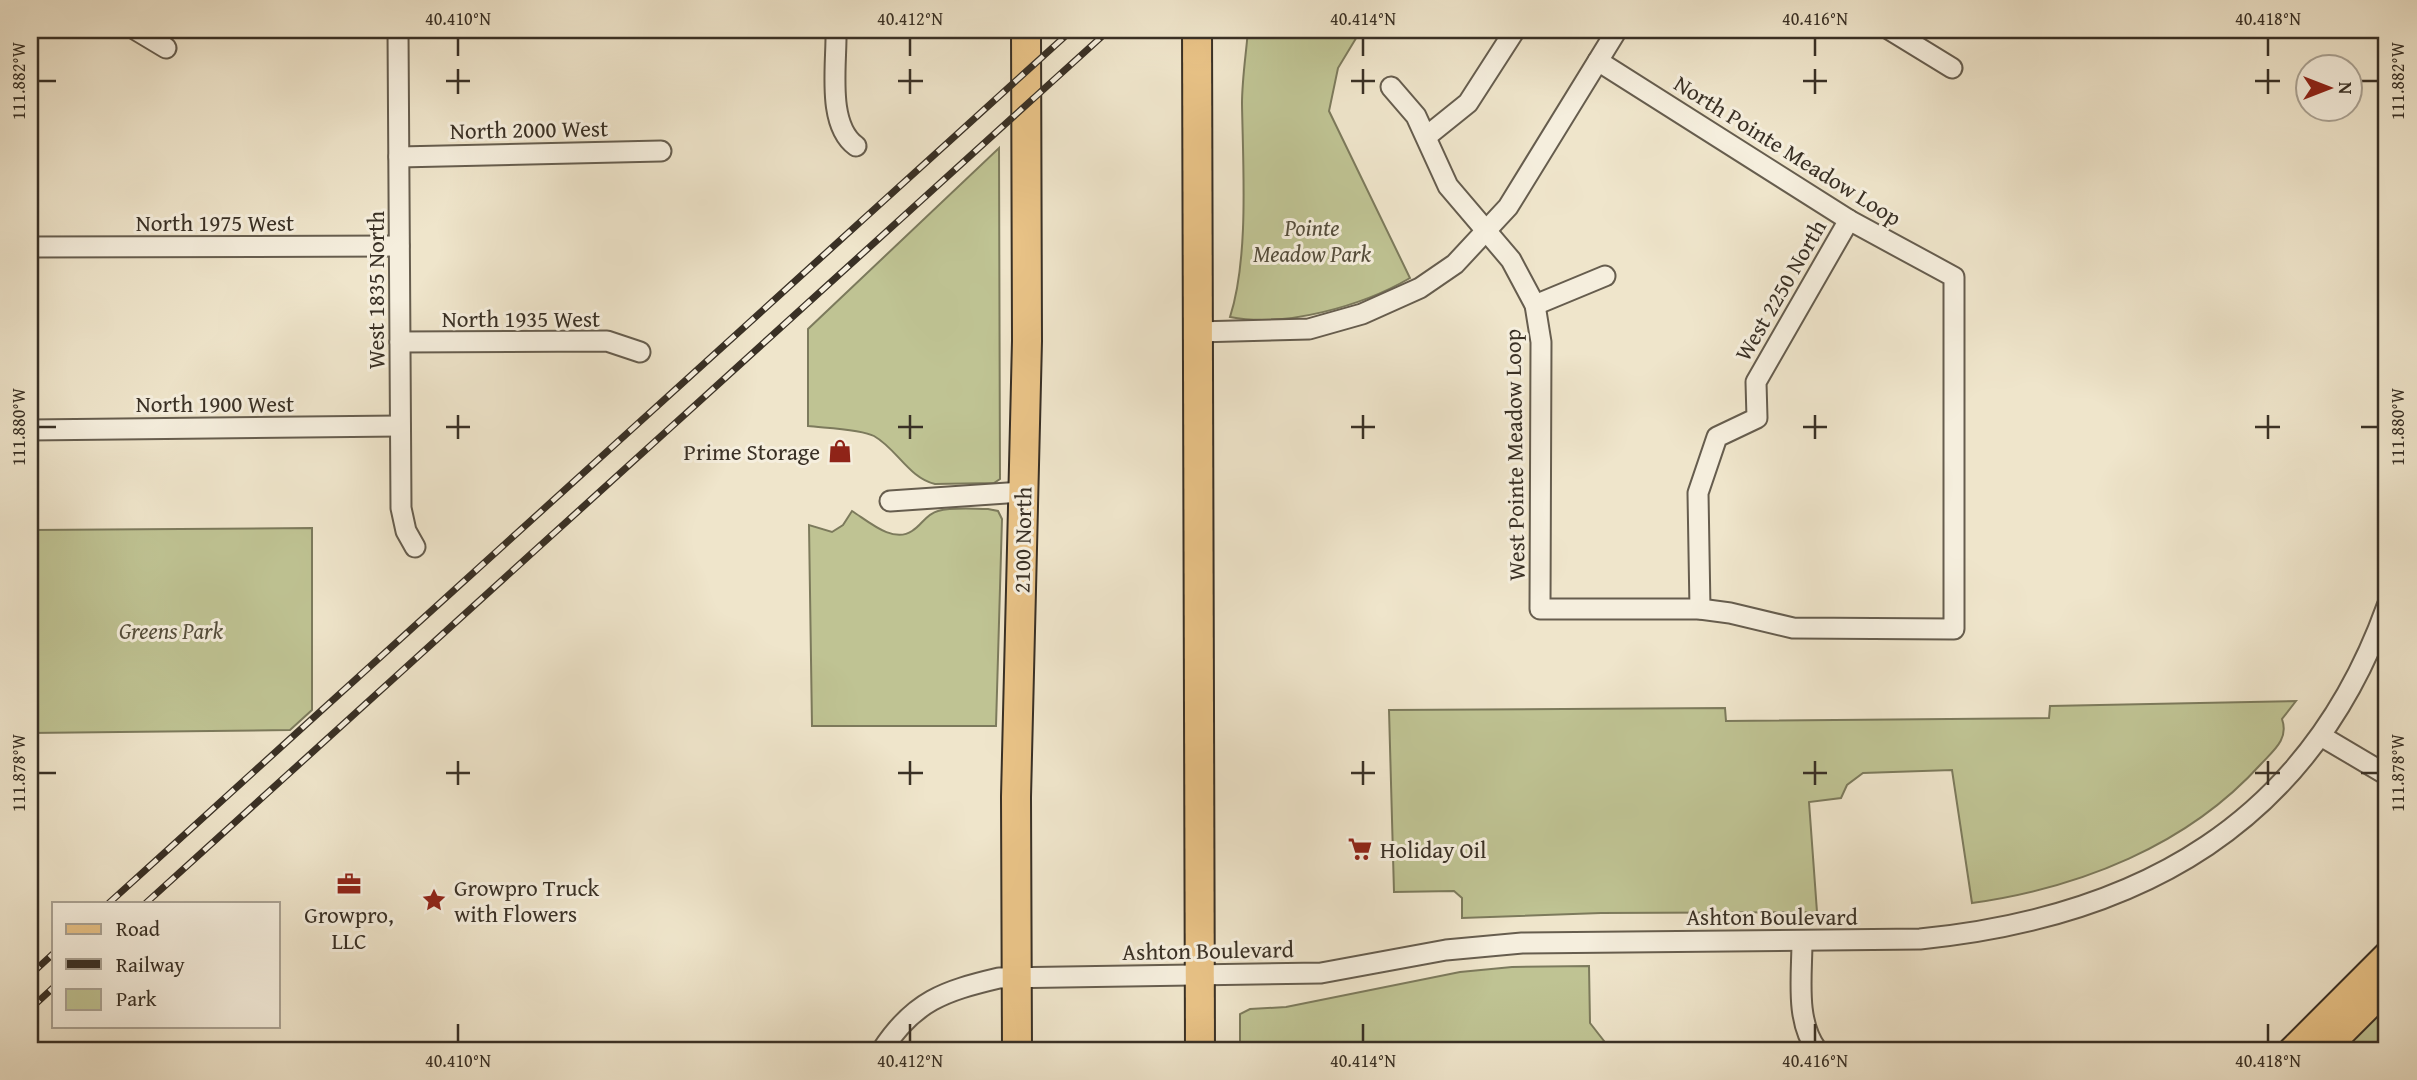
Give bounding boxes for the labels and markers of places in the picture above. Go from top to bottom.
place label: Prime Storage [684,435,820,468]
shop icon: Prime Storage [826,437,854,465]
place label: Holiday Oil [1380,833,1486,866]
supermarket icon: Holiday Oil [1346,835,1374,863]
office icon: Growpro, LLC [335,870,363,898]
place label: Growpro Truck with Flowers [454,871,599,930]
place icon: Growpro Truck with Flowers [420,886,448,914]
place label: Growpro, LLC [304,898,394,957]

